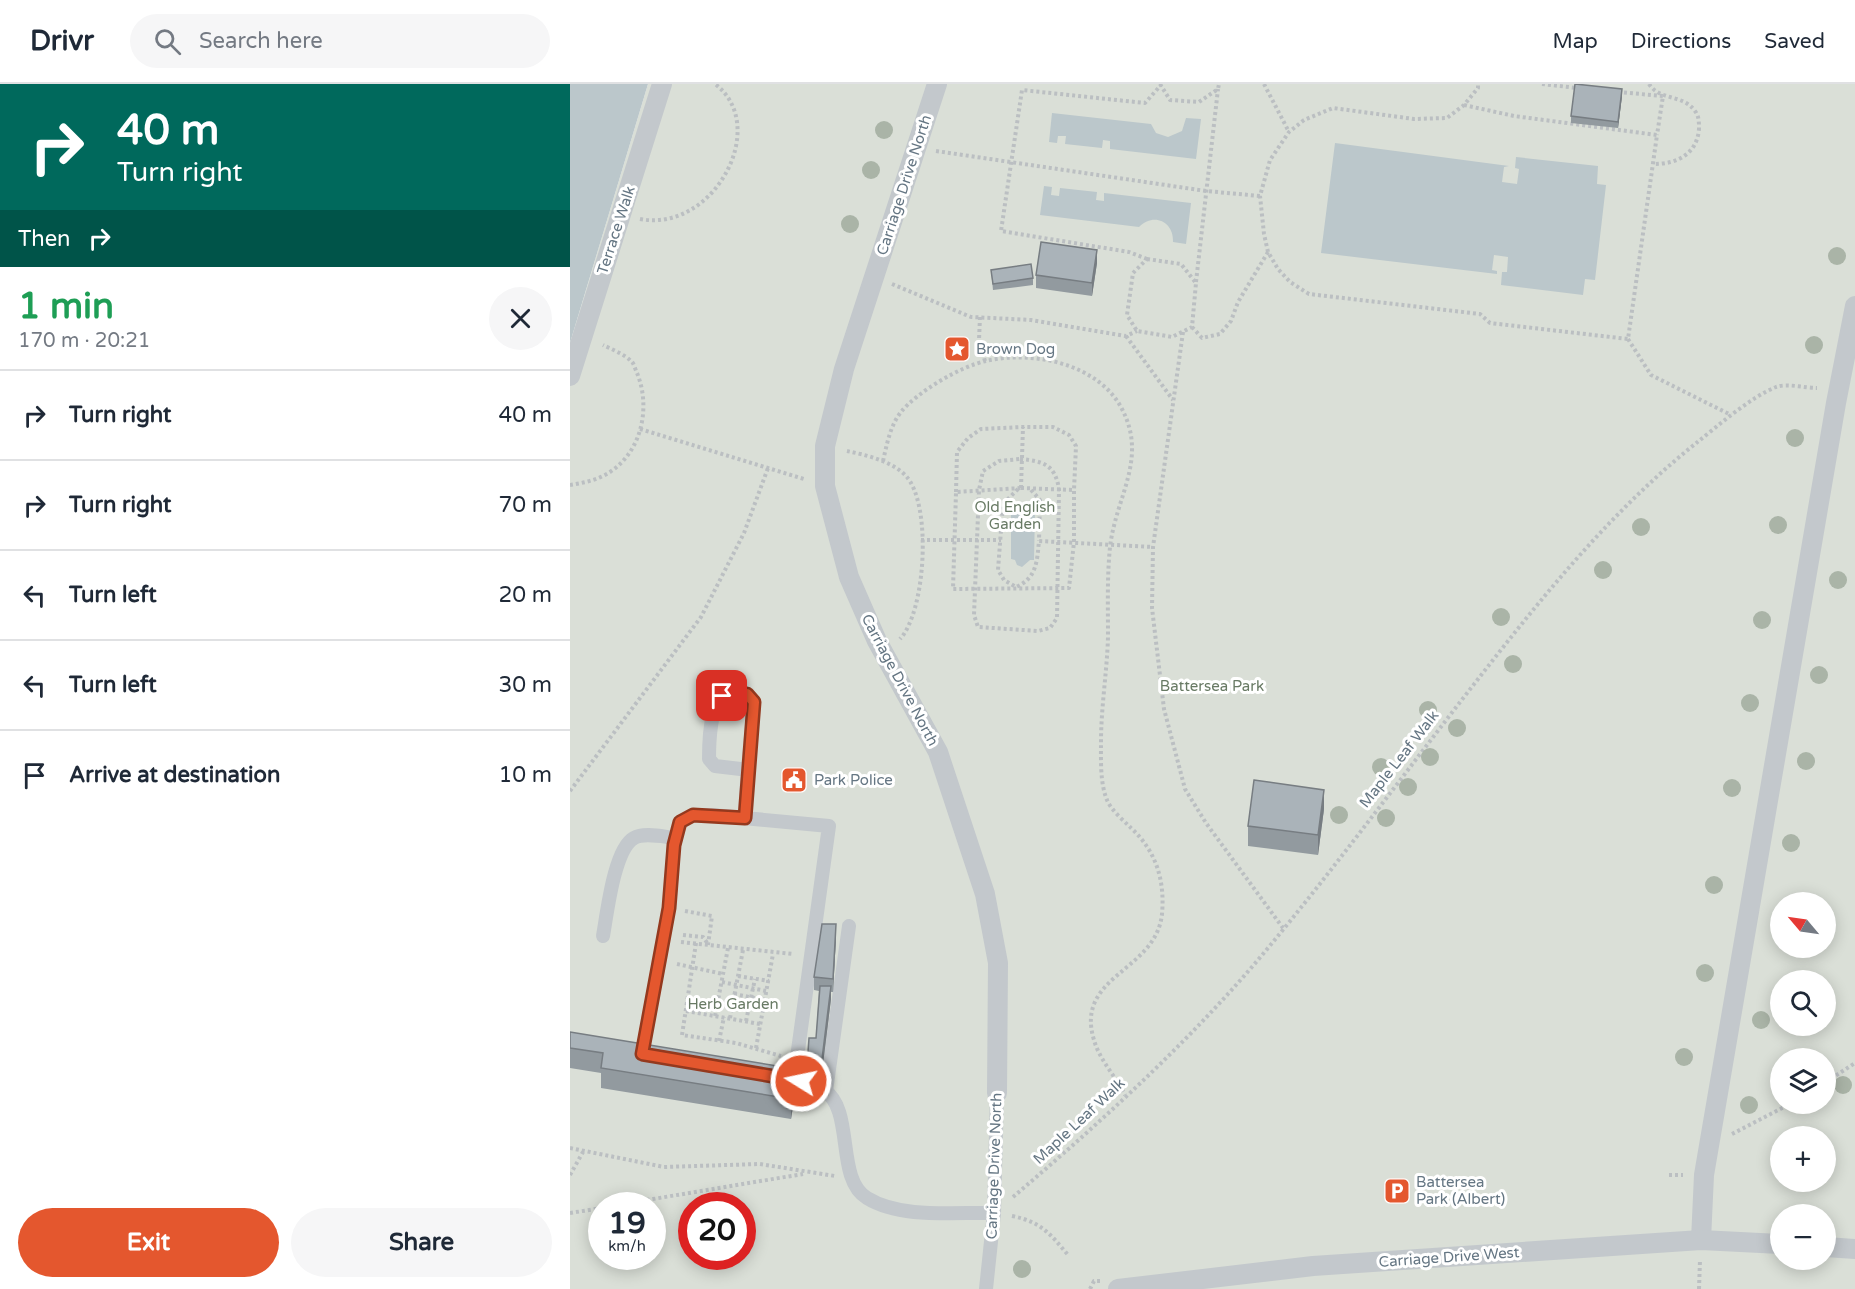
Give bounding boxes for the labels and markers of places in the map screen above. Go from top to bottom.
place icon: Brown Dog [942,334,972,364]
place label: Brown Dog [976,340,1055,358]
pin [696,670,747,721]
public building icon: Park Police [779,765,809,795]
place label: Park Police [814,771,893,789]
place label: Battersea Park (Albert) [1416,1173,1505,1208]
parking icon: Battersea Park (Albert) [1382,1176,1412,1206]

